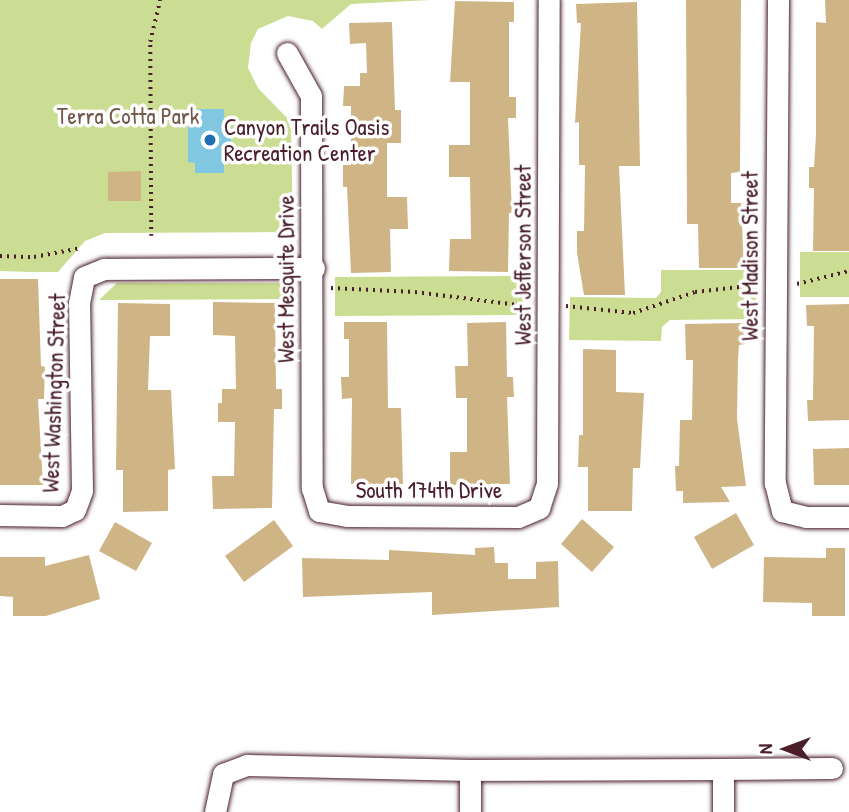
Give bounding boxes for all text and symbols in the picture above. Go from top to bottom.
park label: Terra Cotta Park [57,102,199,130]
place label: Canyon Trails Oasis Recreation Center [224,113,389,167]
marker: Canyon Trails Oasis Recreation Center [202,132,218,148]
street label: West Jefferson Street [509,165,537,345]
street label: West Madison Street [736,171,764,341]
street label: West Mesquite Drive [272,195,300,363]
street label: West Washington Street [37,293,71,493]
street label: South 174th Drive [356,476,502,504]
north arrow [751,714,821,784]
text: N [752,744,778,754]

